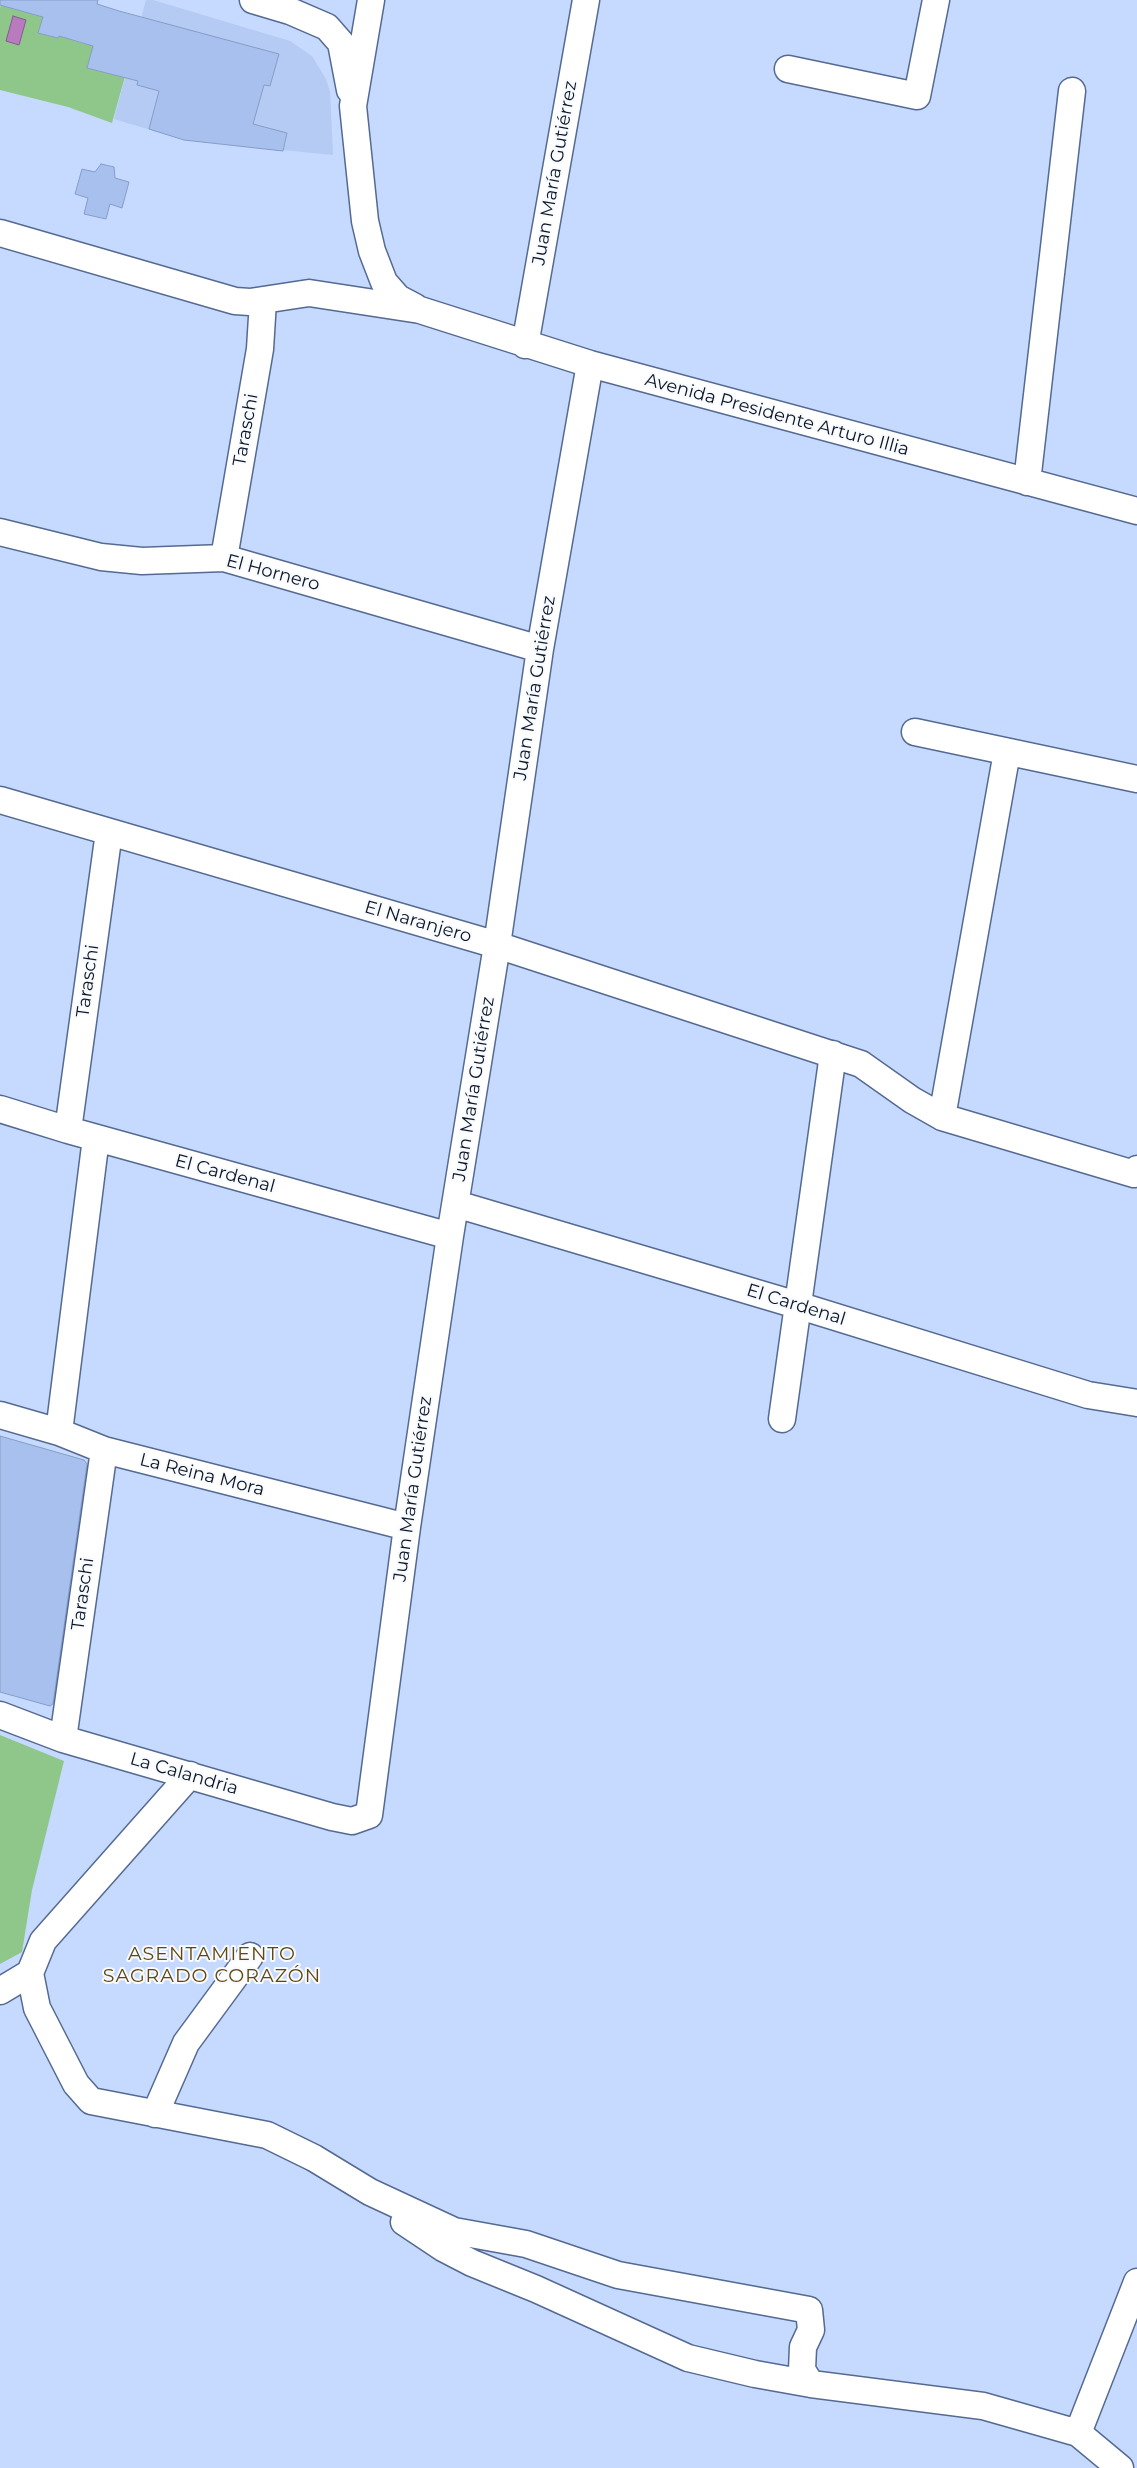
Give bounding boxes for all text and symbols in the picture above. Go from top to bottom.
street label: Juan María Gutiérrez [528,79,582,267]
street label: Avenida Presidente Arturo Illia [643,369,911,461]
street label: Taraschi [229,392,263,468]
street label: El Hornero [224,550,322,596]
street label: Juan María Gutiérrez [510,594,560,782]
street label: El Naranjero [362,896,474,948]
street label: Taraschi [72,943,104,1019]
street label: Juan María Gutiérrez [449,995,499,1183]
street label: El Cardenal [173,1150,277,1198]
street label: El Cardenal [744,1280,848,1330]
street label: Juan María Gutiérrez [389,1395,437,1583]
street label: La Reina Mora [137,1449,267,1501]
street label: Taraschi [67,1556,99,1632]
street label: La Calandria [127,1748,241,1800]
district label: ASENTAMIENTO SAGRADO CORAZÓN [101,1943,323,1987]

